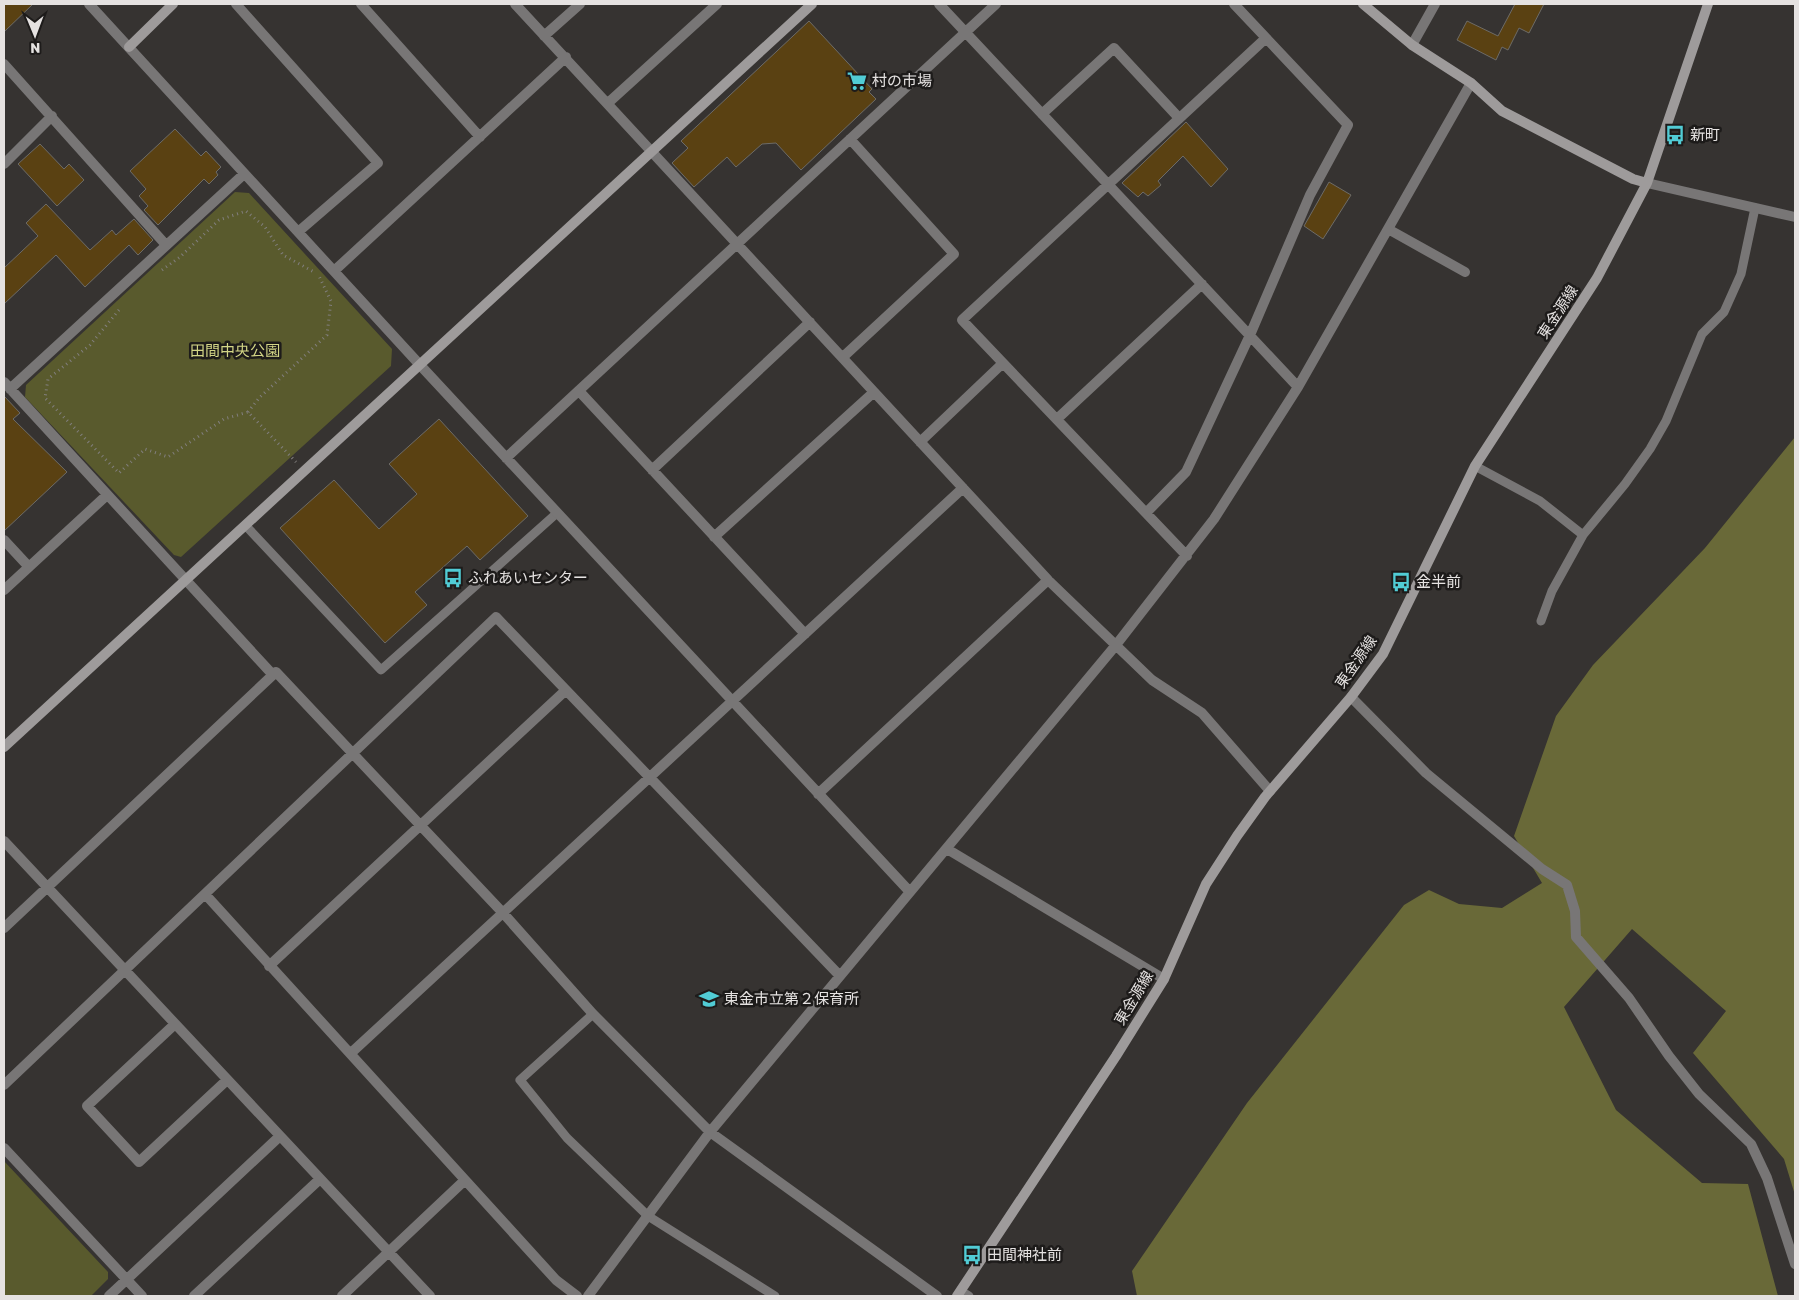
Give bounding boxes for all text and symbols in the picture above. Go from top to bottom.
north arrow [10,10,60,60]
text: N [30,39,40,56]
supermarket icon: 村の市場 [846,70,868,92]
place label: 村の市場 [872,72,932,90]
bus stop icon: 新町 [1664,124,1686,146]
place label: 新町 [1690,126,1720,144]
street label: 東金源線 [1534,282,1582,342]
park label: 田間中央公園 [190,342,280,360]
bus stop icon: ふれあいセンター [442,567,464,589]
place label: ふれあいセンター [468,569,588,587]
bus stop icon: 金半前 [1390,571,1412,593]
place label: 金半前 [1416,573,1461,591]
street label: 東金源線 [1331,632,1381,692]
street label: 東金源線 [1111,968,1157,1028]
school or university icon: 東金市立第２保育所 [698,988,720,1010]
place label: 東金市立第２保育所 [724,990,859,1008]
bus stop icon: 田間神社前 [961,1244,983,1266]
place label: 田間神社前 [987,1246,1062,1264]

